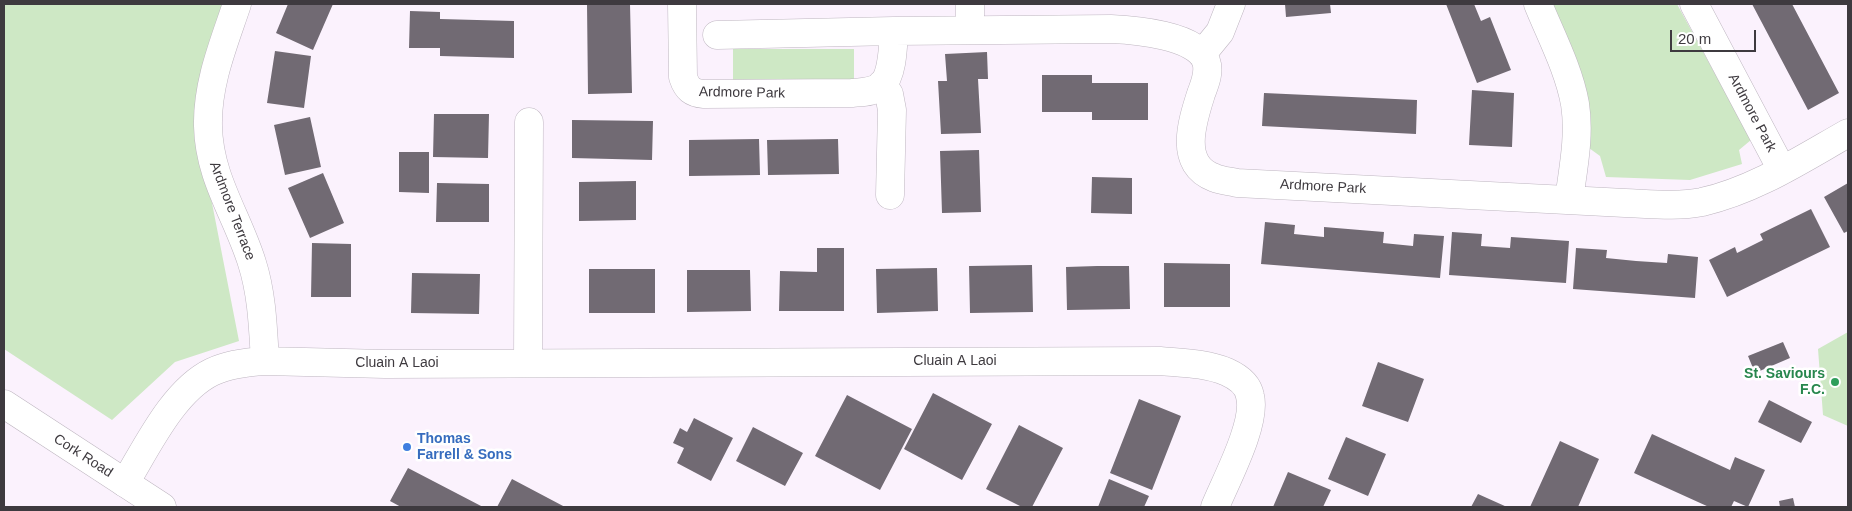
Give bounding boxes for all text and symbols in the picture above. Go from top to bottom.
scale bar [1672,20,1758,52]
text: 20 m [1678,30,1711,47]
street label: Ardmore Park [1724,71,1780,155]
street label: Ardmore Park [699,84,785,102]
street label: Ardmore Terrace [205,159,259,263]
street label: Ardmore Park [1279,176,1367,198]
street label: Cluain A Laoi [913,353,997,369]
street label: Cluain A Laoi [355,355,439,371]
place label: St. Saviours F.C. [1744,366,1825,398]
marker: St. Saviours F.C. [1829,376,1841,388]
street label: Cork Road [50,431,116,481]
place label: Thomas Farrell & Sons [417,431,512,464]
marker: Thomas Farrell & Sons [401,441,413,453]

